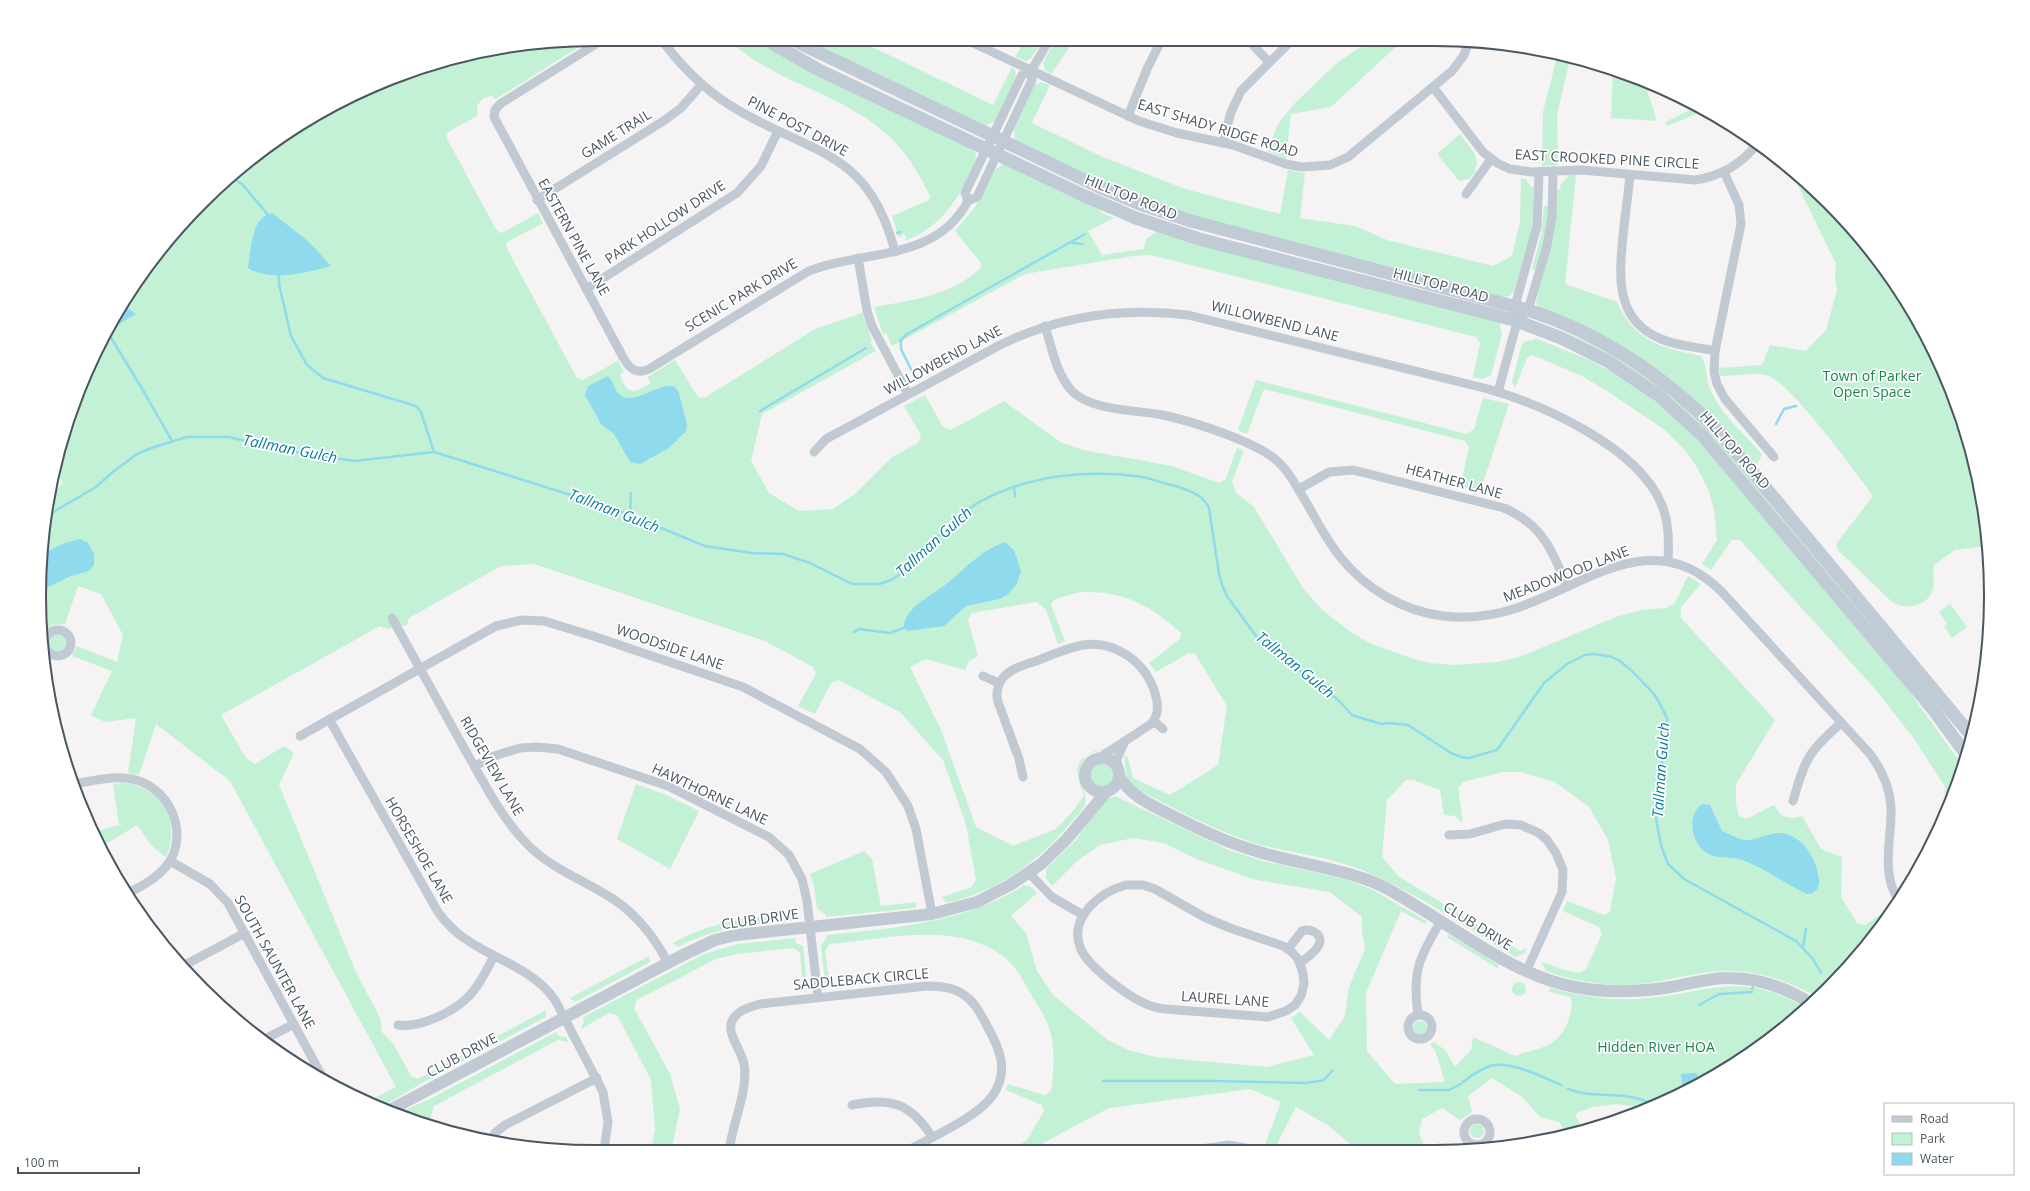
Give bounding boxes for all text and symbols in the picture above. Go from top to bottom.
street label: PINE POST DRIVE [745,91,852,160]
street label: EAST SHADY RIDGE ROAD [1136,94,1301,161]
street label: GAME TRAIL [577,104,654,163]
street label: EAST CROOKED PINE CIRCLE [1514,144,1700,173]
street label: HILLTOP ROAD [1082,169,1180,224]
street label: EASTERN PINE LANE [534,175,615,299]
street label: PARK HOLLOW DRIVE [601,175,729,268]
street label: SCENIC PARK DRIVE [681,253,801,336]
street label: HILLTOP ROAD [1391,263,1491,306]
street label: WILLOWBEND LANE [1209,295,1341,346]
street label: WILLOWBEND LANE [881,320,1005,399]
park label: Town of Parker Open Space [1823,366,1922,401]
street label: HILLTOP ROAD [1696,406,1775,493]
water label: Tallman Gulch [241,429,339,467]
street label: HEATHER LANE [1404,458,1505,503]
water label: Tallman Gulch [566,484,663,537]
water label: Tallman Gulch [891,502,976,581]
street label: MEADOWOOD LANE [1500,541,1631,606]
street label: WOODSIDE LANE [614,619,726,674]
water label: Tallman Gulch [1252,626,1339,702]
street label: RIDGEVIEW LANE [456,713,529,819]
water label: Tallman Gulch [1647,721,1673,818]
street label: HAWTHORNE LANE [649,758,771,829]
street label: HORSESHOE LANE [381,793,458,907]
street label: SOUTH SAUNTER LANE [231,892,320,1032]
street label: CLUB DRIVE [1440,897,1516,954]
street label: CLUB DRIVE [720,904,800,933]
street label: SADDLEBACK CIRCLE [792,963,930,994]
street label: LAUREL LANE [1180,986,1270,1011]
street label: CLUB DRIVE [423,1028,501,1081]
park label: Hidden River HOA [1597,1037,1715,1056]
legend [1884,1103,2014,1175]
text: Road [1920,1110,1949,1127]
text: Park [1920,1130,1946,1147]
scale bar [18,1149,139,1175]
text: Water [1920,1150,1954,1167]
text: 100 m [24,1154,59,1171]

